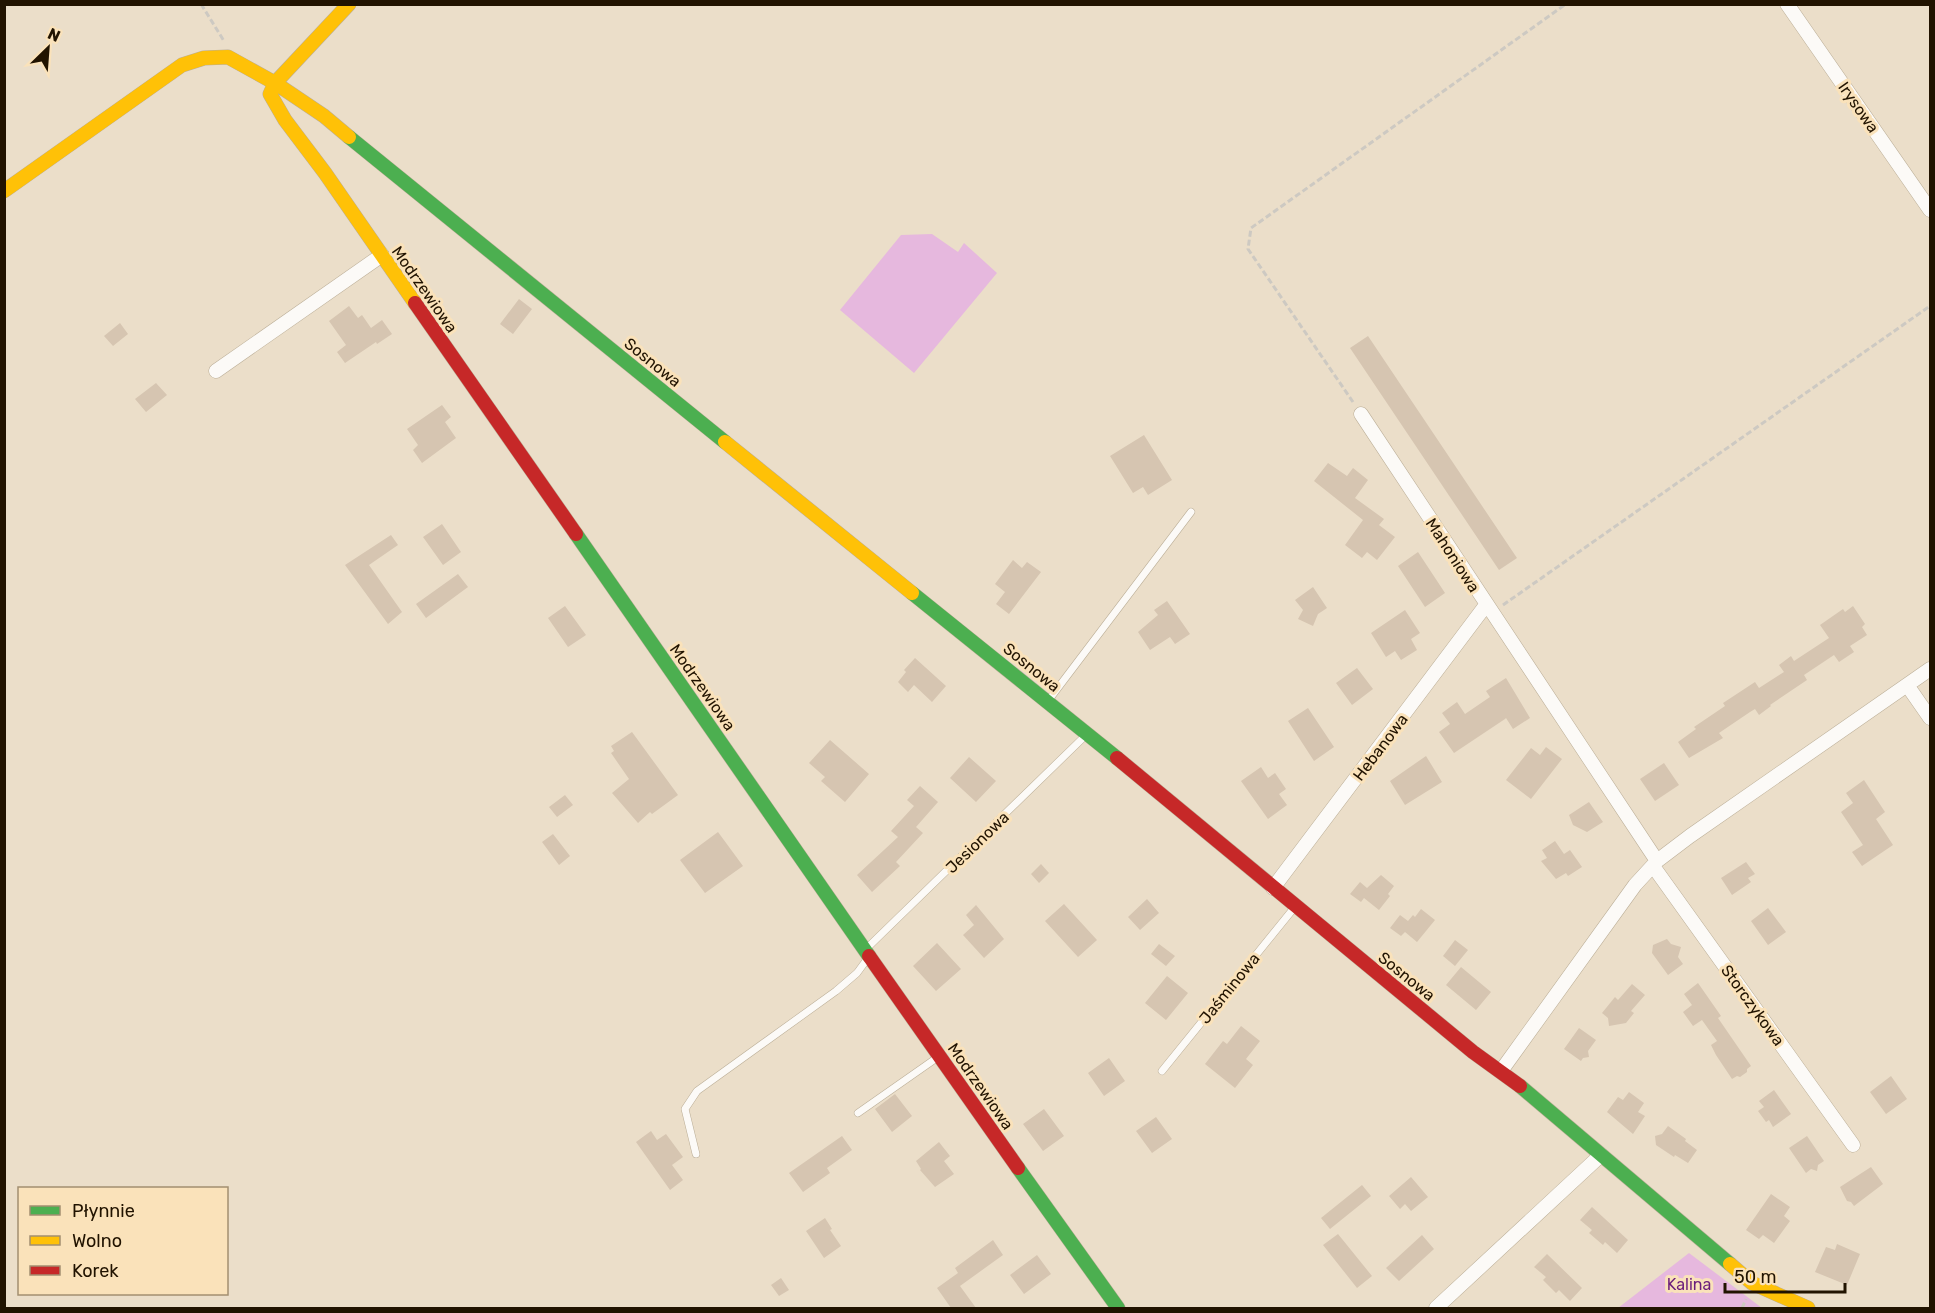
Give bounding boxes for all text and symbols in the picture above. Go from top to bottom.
north arrow [18,18,78,78]
text: N [45,24,63,46]
street label: Irysowa [1834,78,1883,136]
street label: Modrzewiowa [388,242,461,336]
street label: Sosnowa [621,334,685,391]
street label: Mahoniowa [1422,515,1484,596]
street label: Sosnowa [1000,639,1064,696]
street label: Modrzewiowa [666,640,739,734]
street label: Hebanowa [1349,710,1412,784]
street label: Jesionowa [942,808,1013,877]
street label: Sosnowa [1375,948,1439,1005]
street label: Jaśminowa [1195,949,1264,1027]
street label: Storczykowa [1717,961,1788,1049]
street label: Modrzewiowa [944,1039,1017,1133]
legend [18,1187,228,1295]
text: Płynnie [72,1200,135,1222]
text: Wolno [72,1230,122,1252]
scale bar [1725,1256,1845,1294]
text: Korek [72,1260,119,1282]
text: 50 m [1734,1266,1777,1288]
park label: Kalina [1667,1275,1711,1294]

